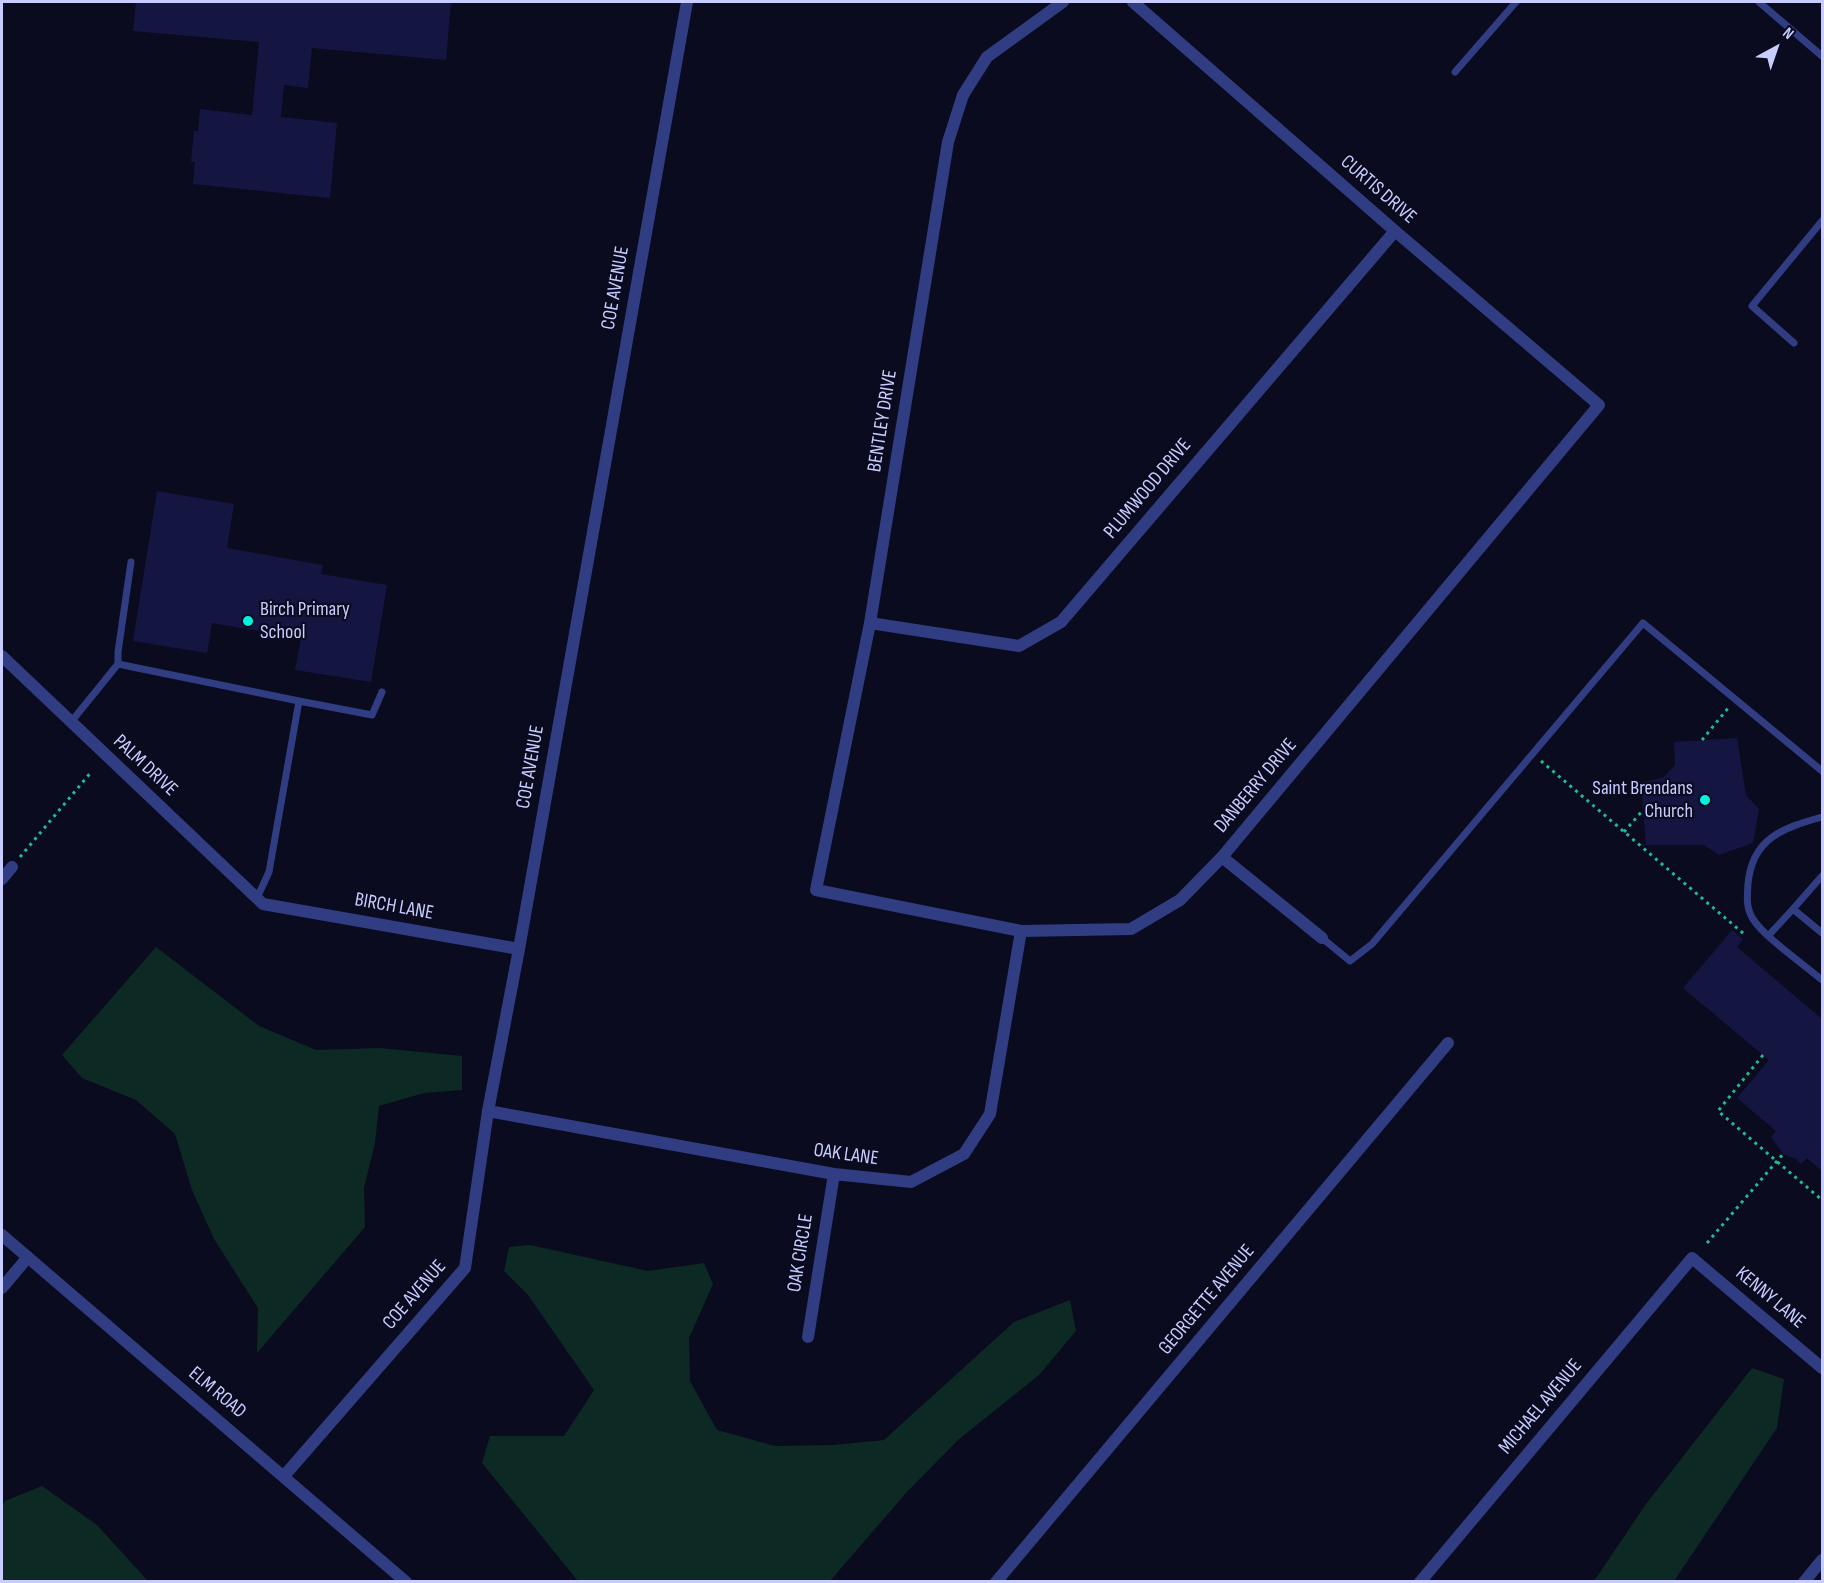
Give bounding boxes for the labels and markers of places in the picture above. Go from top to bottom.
place label: Birch Primary School [260,598,350,645]
marker: Birch Primary School [241,614,255,628]
place label: Saint Brendans Church [1592,777,1693,824]
marker: Saint Brendans Church [1698,793,1712,807]

